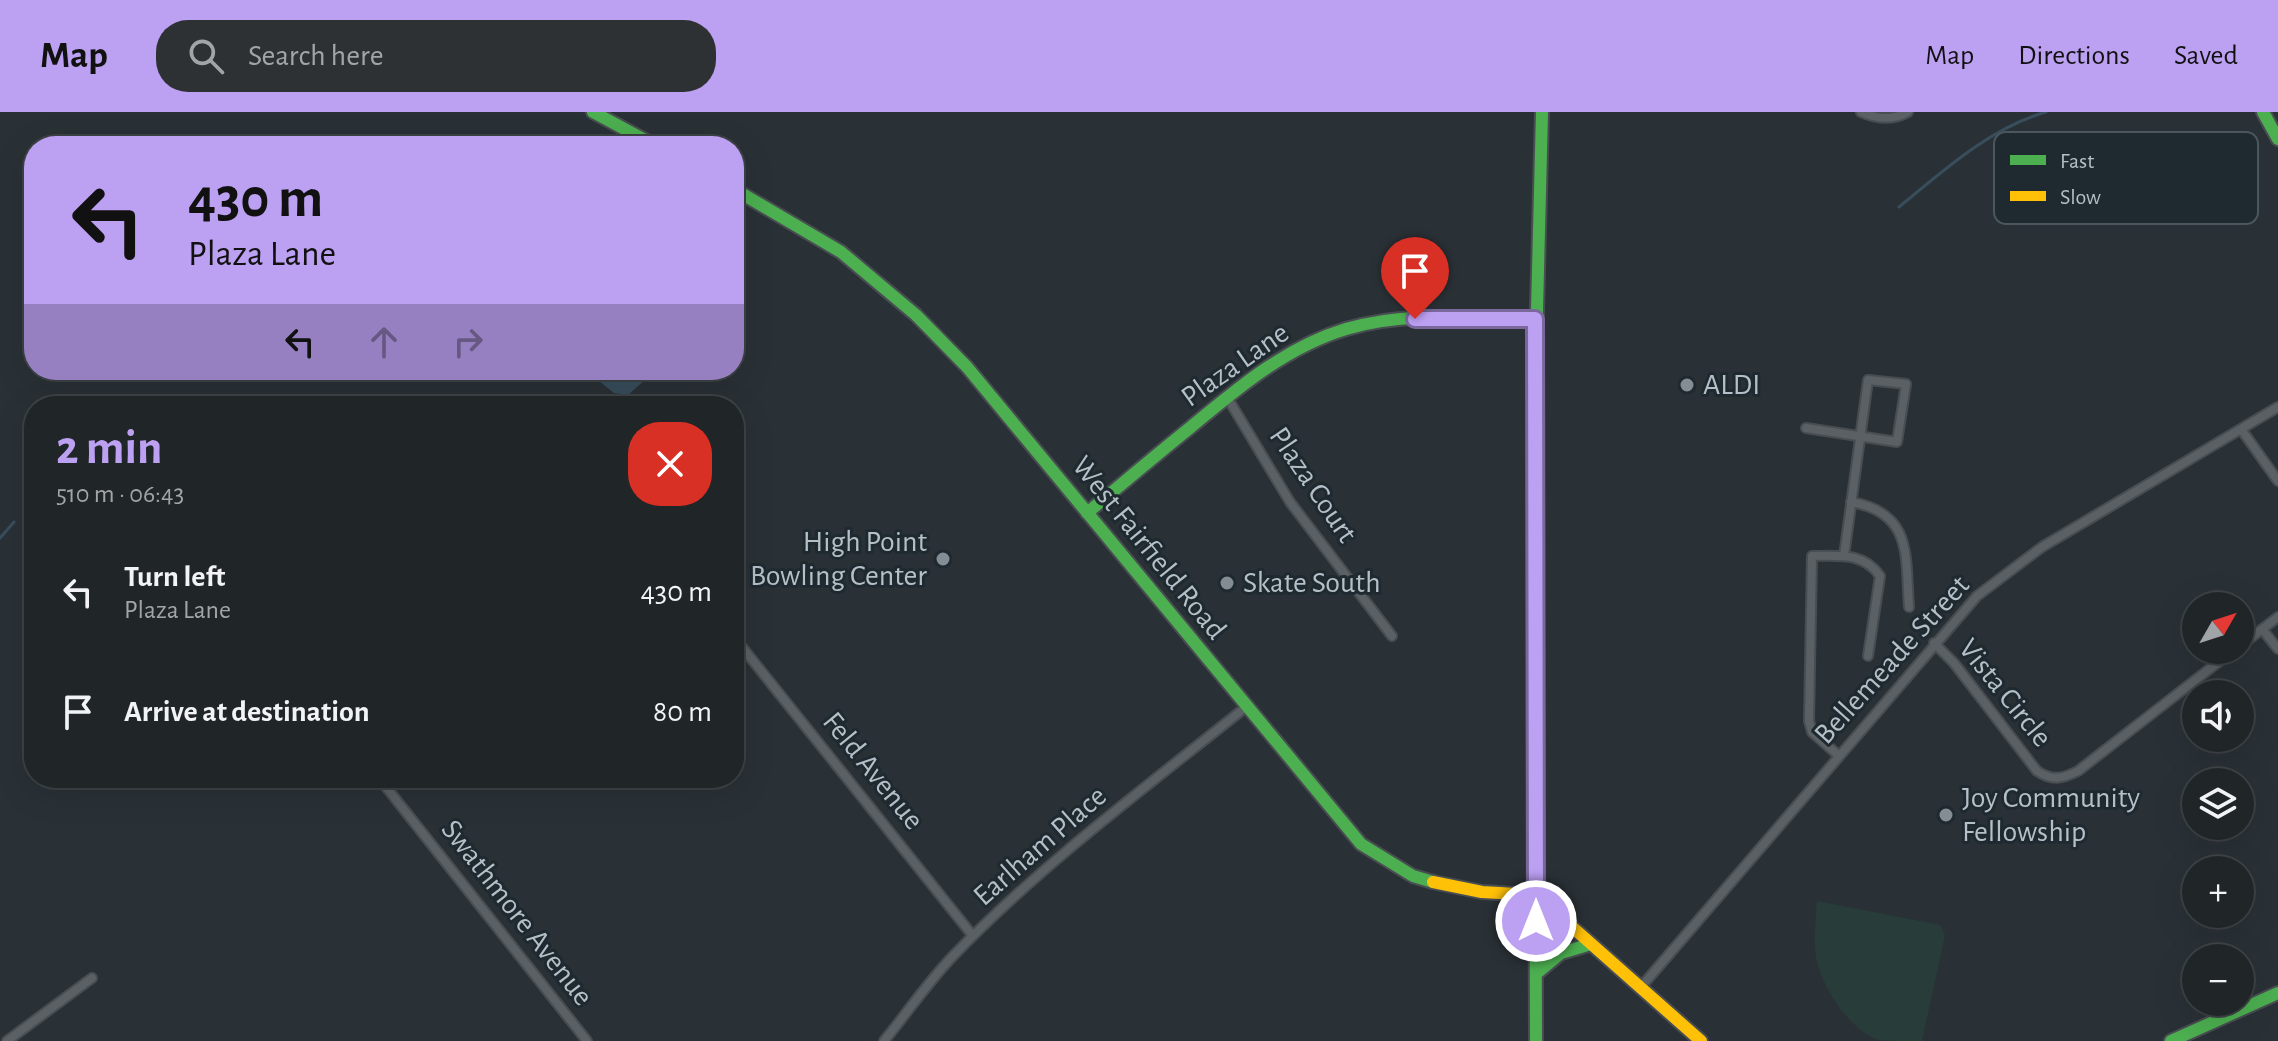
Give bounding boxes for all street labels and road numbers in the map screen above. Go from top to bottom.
street label: Plaza Lane [1176,317,1294,413]
street label: Plaza Court [1264,422,1363,548]
street label: West Fairfield Road [1066,451,1232,645]
street label: Bellemeade Street [1809,570,1975,750]
street label: Vista Circle [1953,633,2057,753]
street label: Feld Avenue [817,707,929,835]
street label: Earlham Place [968,781,1112,911]
street label: Swathmore Avenue [435,815,599,1011]

